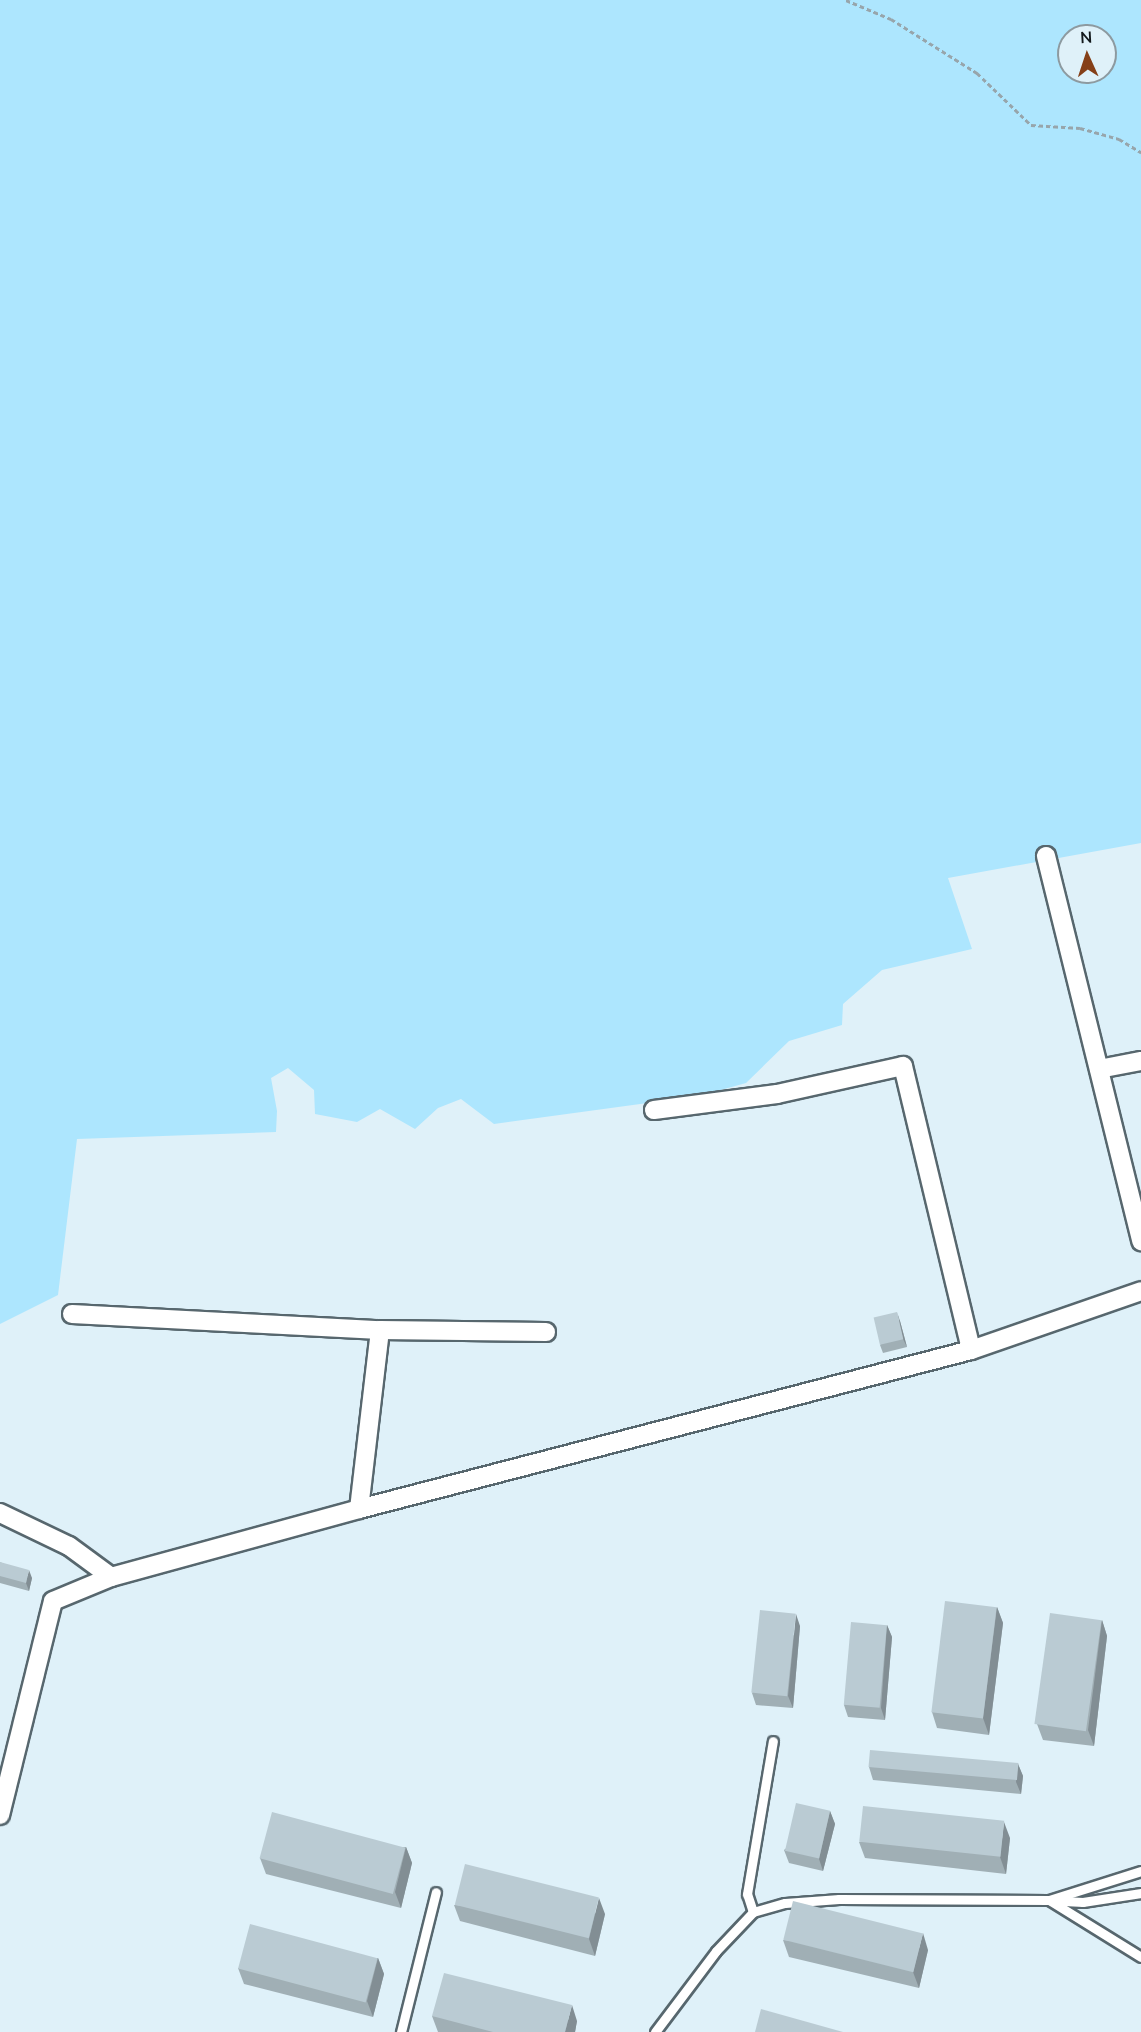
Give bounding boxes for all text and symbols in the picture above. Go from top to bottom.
north arrow [1057,24,1117,84]
text: N [1080,27,1093,49]

